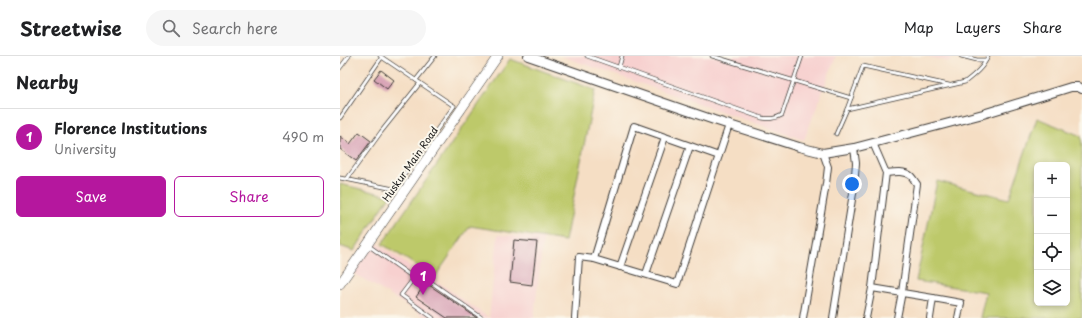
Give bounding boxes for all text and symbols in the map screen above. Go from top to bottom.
search box [146,10,426,46]
text: Streetwise [20,14,122,42]
text: Search here [192,16,278,39]
icon: search [160,17,182,39]
text: Map [904,17,934,38]
text: Layers [956,17,1001,38]
text: Share [1023,17,1062,38]
text: Nearby [16,69,78,95]
text: Florence Institutions [54,116,207,139]
street label: Huskur Main Road [378,123,441,204]
text: 1 [26,127,32,146]
text: 490 m [282,127,324,146]
text: University [54,139,116,158]
map controls [1034,162,1070,306]
button: + [1034,162,1070,198]
your location [842,174,862,194]
button: Save [16,176,166,217]
button: Share [174,176,324,217]
button: − [1034,198,1070,234]
button: locate [1034,234,1070,270]
pin: 1 [410,262,436,295]
button: layers [1034,270,1070,306]

